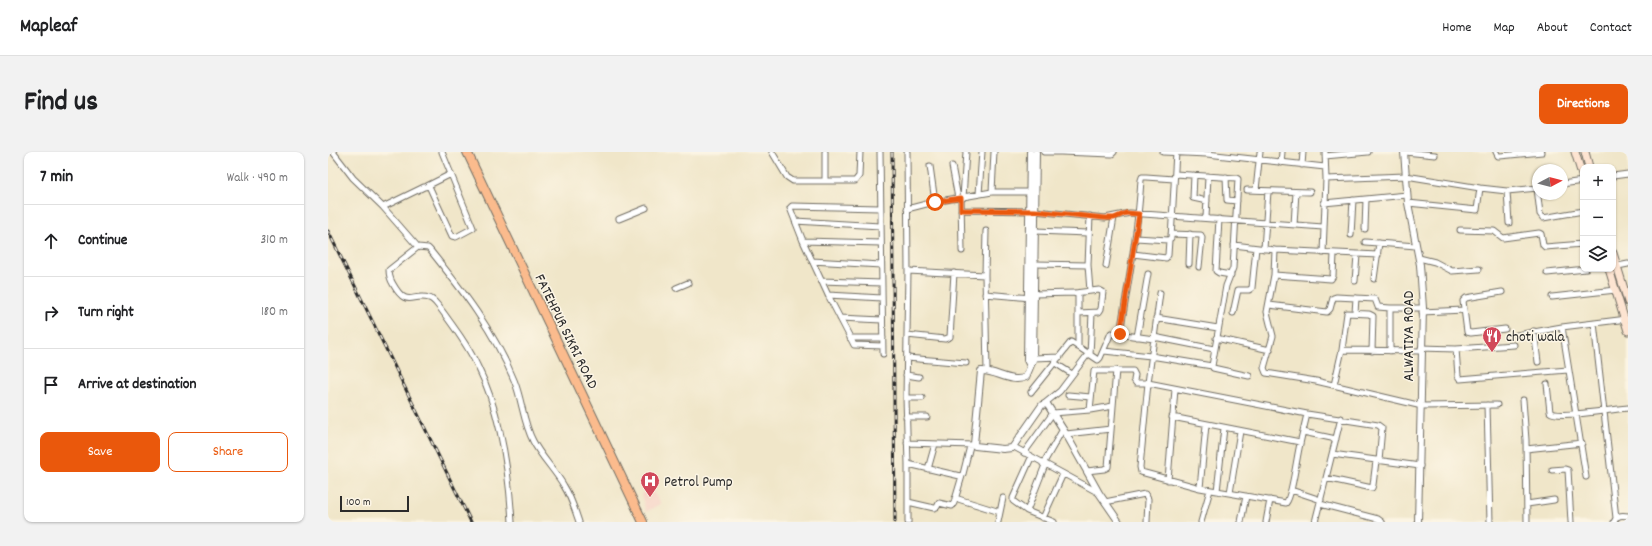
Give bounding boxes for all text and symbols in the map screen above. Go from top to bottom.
text: Mapleaf [20,14,77,41]
text: Home [1442,18,1471,38]
text: Map [1493,18,1515,38]
text: About [1537,18,1568,38]
text: Contact [1590,18,1632,38]
text: Find us [24,84,98,124]
button: Directions [1539,84,1628,124]
north arrow [1532,164,1568,200]
map controls [1580,164,1616,272]
button: + [1580,164,1616,200]
text: 7 min [40,166,73,190]
text: Walk · 490 m [227,169,288,188]
route start [926,193,944,211]
button: − [1580,200,1616,236]
icon: ahead [40,230,62,252]
text: Continue [78,230,127,252]
text: 310 m [260,231,288,250]
button: layers [1580,236,1616,272]
street label: FATEHPUR SIKRI ROAD [528,271,603,393]
street label: ALWATIYA ROAD [1399,290,1421,381]
icon: right [40,302,62,324]
text: Turn right [78,302,134,324]
text: 180 m [261,303,288,322]
route end [1111,325,1129,343]
restaurant icon: choti wala [1481,325,1503,353]
place label: choti wala [1506,327,1566,349]
icon: arrive [40,374,62,396]
text: Arrive at destination [78,374,196,396]
button: Save [40,432,160,472]
button: Share [168,432,288,472]
hospital icon: Petrol Pump [639,470,661,498]
place label: Petrol Pump [664,472,733,494]
scale bar [340,494,409,513]
text: 100 m [346,495,370,511]

